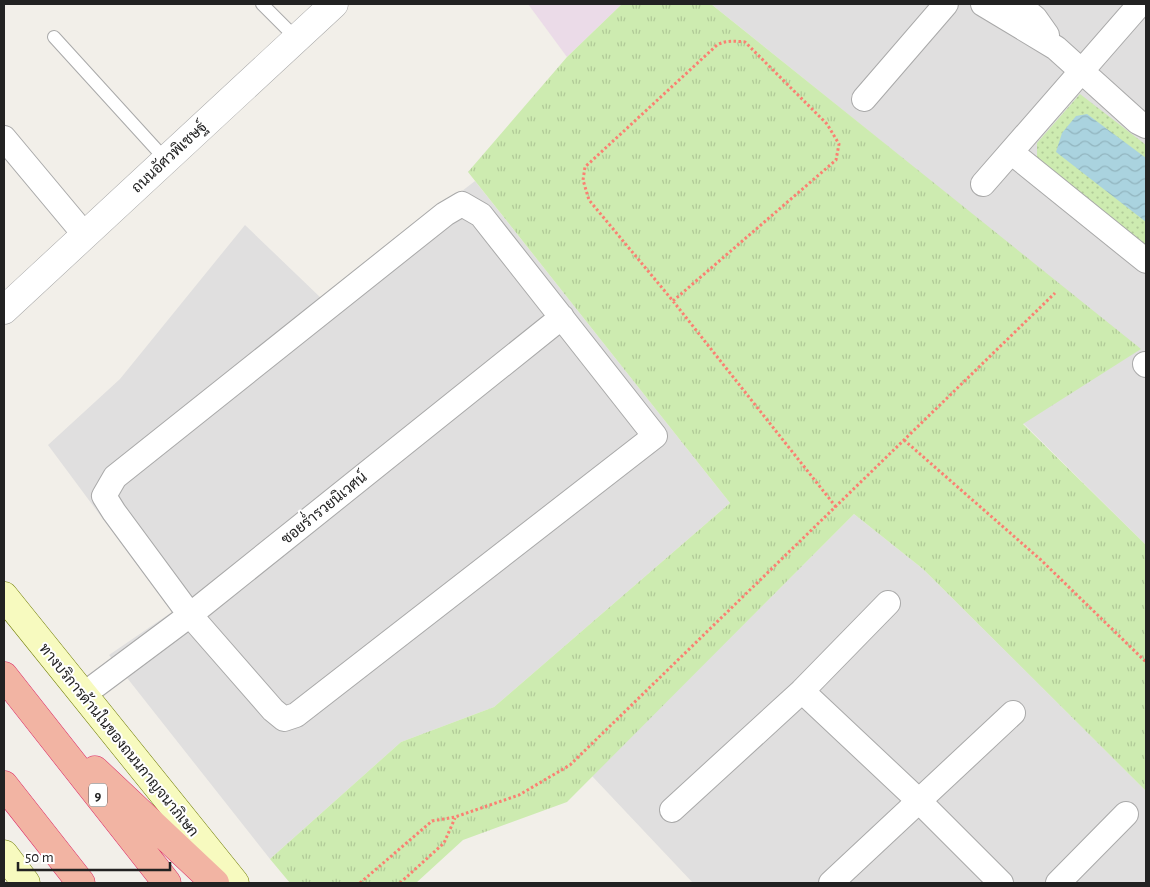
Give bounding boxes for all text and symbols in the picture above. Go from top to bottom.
street label: ถนนอัศวพิเชษฐ์ [127,117,211,197]
street label: ซอยร่ำรวยนิเวศน์ [276,466,370,547]
street label: ทางบริการด้านในของถนนกาญจนาภิเษก [35,639,203,840]
road number: 9 [89,784,107,806]
scale bar [18,840,170,872]
text: 50 m [25,850,54,865]

